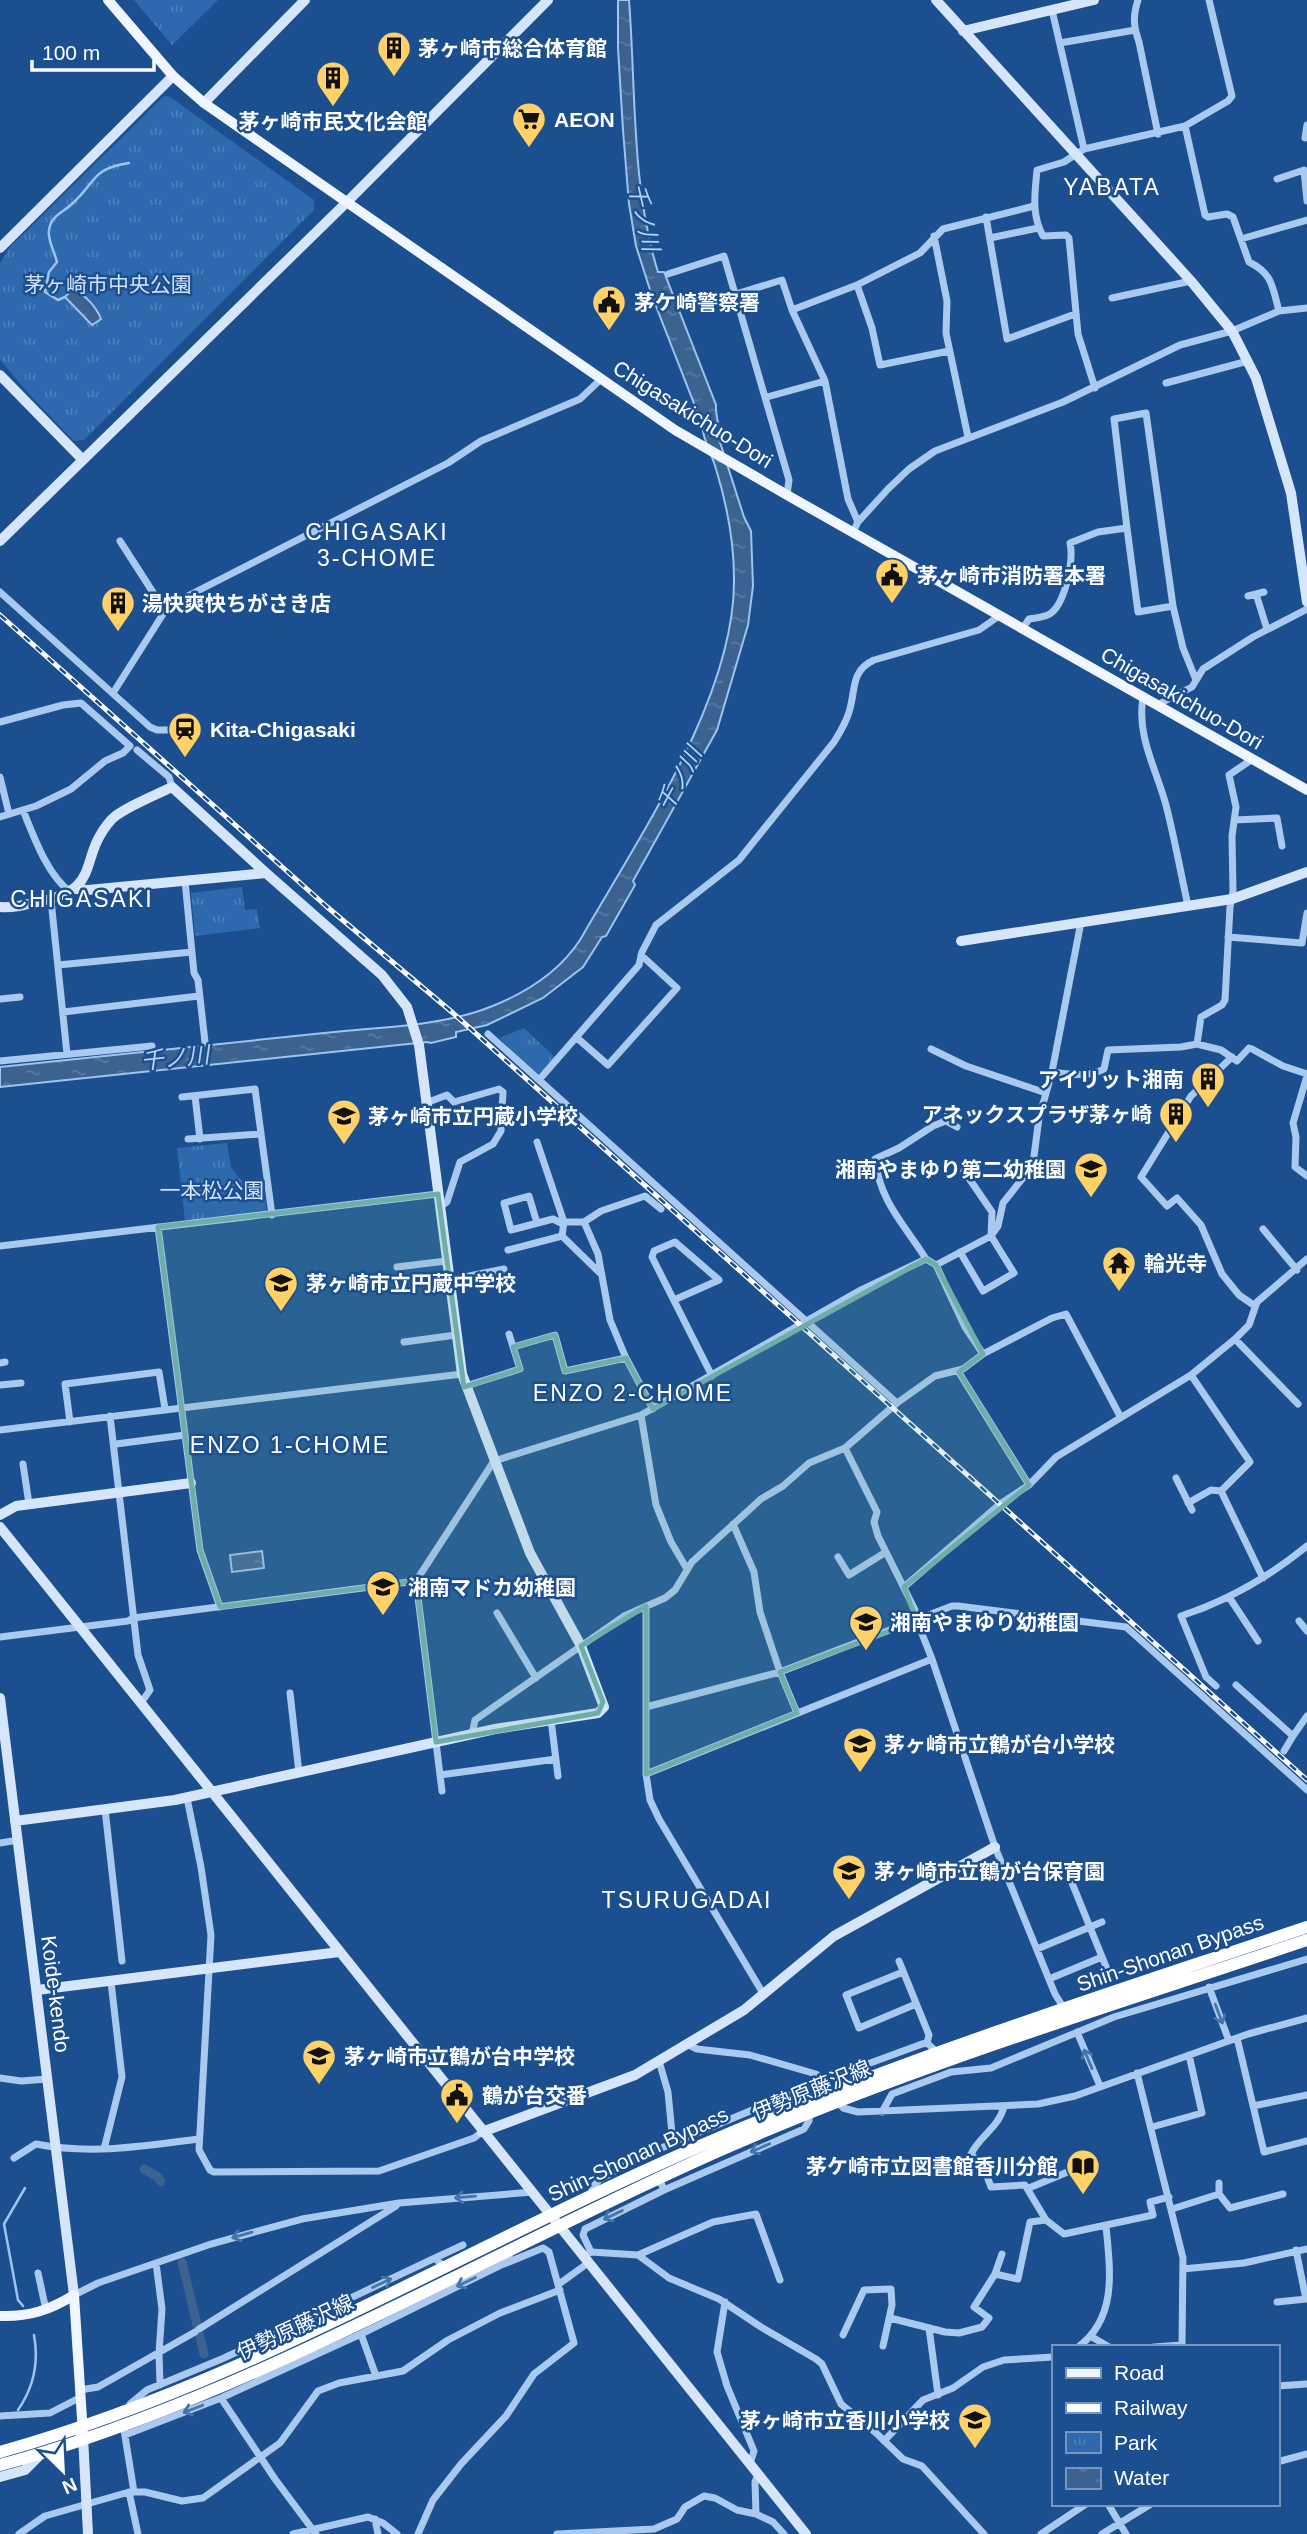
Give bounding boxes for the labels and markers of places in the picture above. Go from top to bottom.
building icon: 茅ヶ崎市総合体育館 [375,29,413,78]
place label: 茅ヶ崎市総合体育館 [418,37,607,60]
building icon: 茅ヶ崎市民文化会館 [314,59,352,108]
supermarket icon: AEON [510,100,548,149]
place label: AEON [554,108,615,131]
place label: 茅ヶ崎市民文化会館 [239,110,428,133]
public building icon: 茅ケ崎警察署 [590,283,628,332]
place label: 茅ケ崎警察署 [634,291,760,314]
public building icon: 茅ヶ崎市消防署本署 [873,556,911,605]
place label: 茅ヶ崎市消防署本署 [917,564,1106,587]
building icon: 湯快爽快ちがさき店 [99,584,137,633]
place label: 湯快爽快ちがさき店 [142,592,331,615]
station icon: Kita-Chigasaki [166,710,204,759]
place label: Kita-Chigasaki [210,718,356,741]
building icon: アイリット湘南 [1189,1060,1227,1109]
place label: アイリット湘南 [1038,1068,1184,1091]
building icon: アネックスプラザ茅ヶ崎 [1157,1095,1195,1144]
school or university icon: 茅ヶ崎市立円蔵小学校 [325,1097,363,1146]
place label: アネックスプラザ茅ヶ崎 [922,1103,1152,1126]
place label: 茅ヶ崎市立円蔵小学校 [368,1105,578,1128]
school or university icon: 湘南やまゆり第二幼稚園 [1072,1150,1110,1199]
place label: 湘南やまゆり第二幼稚園 [835,1158,1066,1181]
temple icon: 輪光寺 [1100,1244,1138,1293]
place label: 輪光寺 [1144,1252,1207,1275]
school or university icon: 茅ヶ崎市立円蔵中学校 [262,1264,300,1313]
place label: 茅ヶ崎市立円蔵中学校 [306,1272,516,1295]
school or university icon: 湘南マドカ幼稚園 [364,1568,402,1617]
place label: 湘南マドカ幼稚園 [408,1576,576,1599]
school or university icon: 湘南やまゆり幼稚園 [847,1603,885,1652]
place label: 湘南やまゆり幼稚園 [890,1611,1079,1634]
school or university icon: 茅ヶ崎市立鶴が台小学校 [841,1725,879,1774]
place label: 茅ヶ崎市立鶴が台小学校 [884,1733,1115,1756]
school or university icon: 茅ヶ崎市立鶴が台保育園 [830,1852,868,1901]
place label: 茅ヶ崎市立鶴が台保育園 [874,1860,1105,1883]
school or university icon: 茅ヶ崎市立鶴が台中学校 [300,2037,338,2086]
place label: 茅ヶ崎市立鶴が台中学校 [344,2045,575,2068]
public building icon: 鶴が台交番 [438,2076,476,2125]
place label: 鶴が台交番 [482,2084,587,2107]
library icon: 茅ケ崎市立図書館香川分館 [1064,2147,1102,2196]
place label: 茅ケ崎市立図書館香川分館 [806,2155,1058,2178]
school or university icon: 茅ヶ崎市立香川小学校 [956,2401,994,2450]
place label: 茅ヶ崎市立香川小学校 [740,2409,950,2432]

